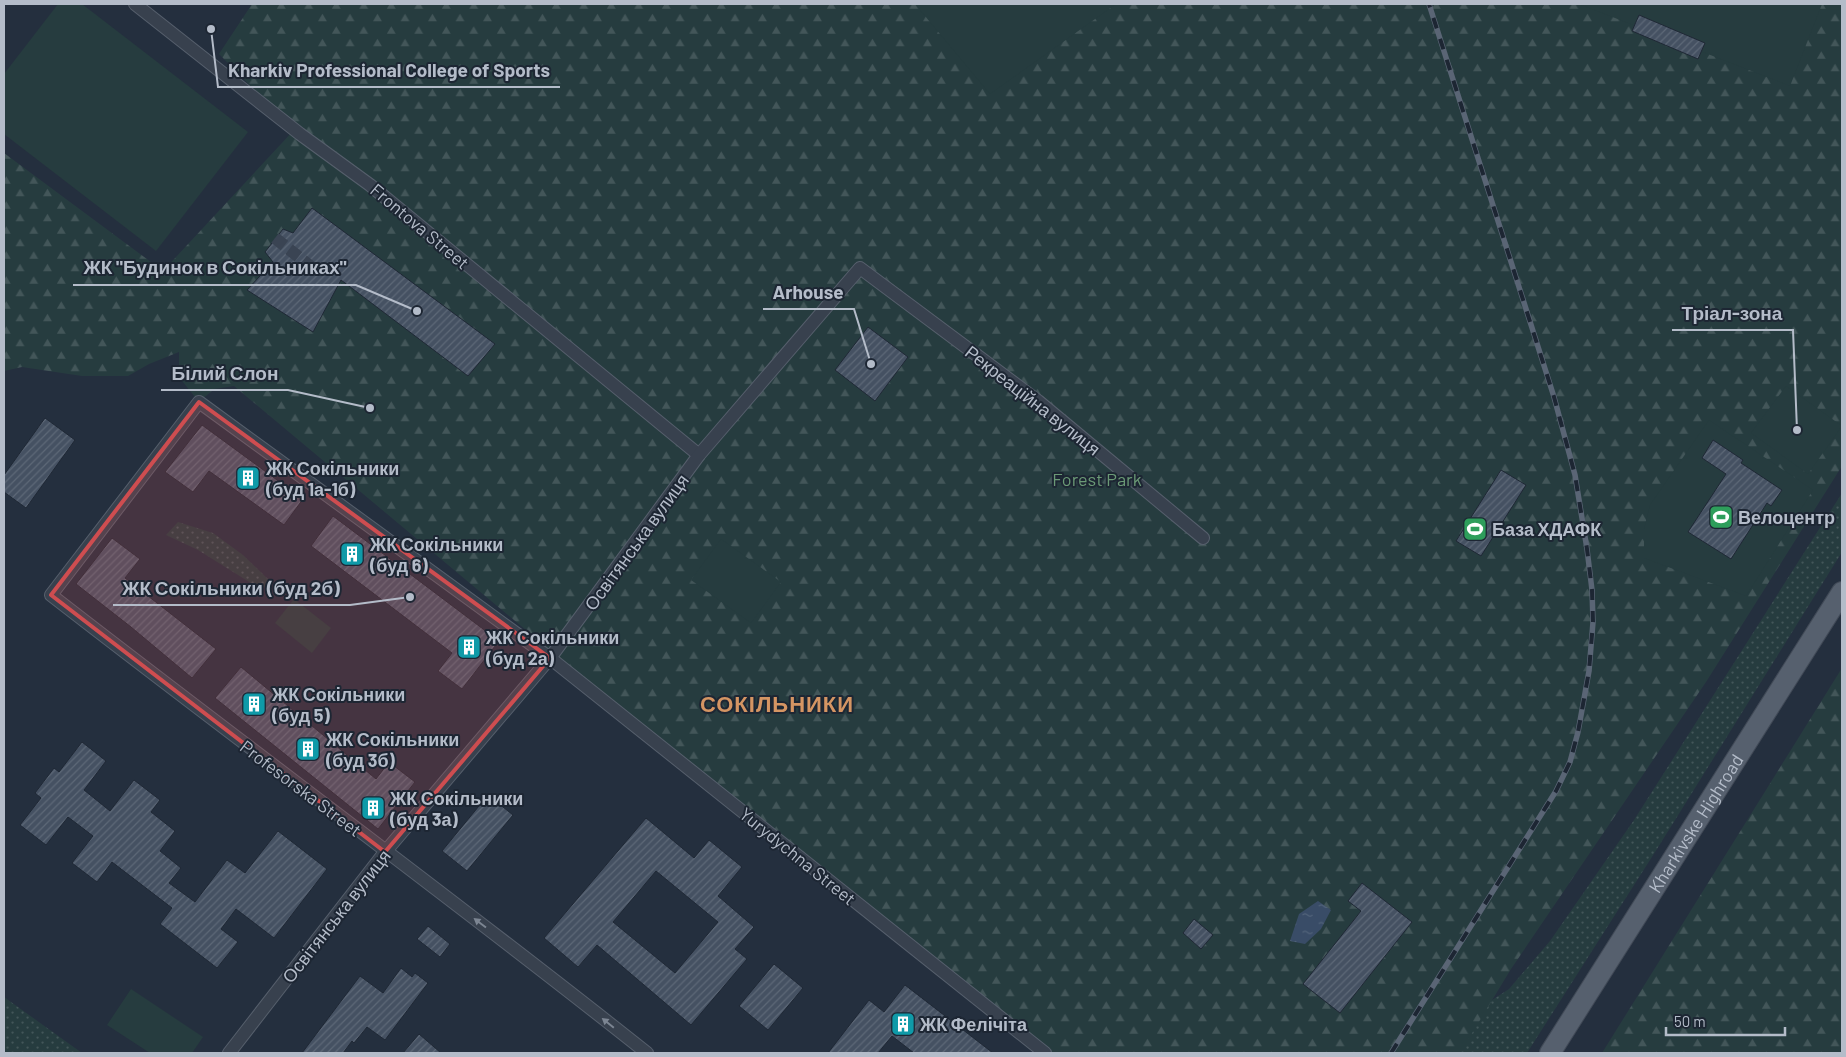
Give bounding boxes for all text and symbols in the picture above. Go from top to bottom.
callout: Kharkiv Professional College of Sports [218,53,560,87]
text: Kharkiv Professional College of Sports [228,58,550,81]
street label: Frontova Street [366,178,474,274]
callout: ЖК "Будинок в Сокільниках" [73,251,356,285]
text: ЖК "Будинок в Сокільниках" [83,255,347,278]
callout: Arhouse [763,275,854,309]
text: Arhouse [772,280,844,303]
callout: Тріал-зона [1672,296,1793,330]
text: Тріал-зона [1682,301,1783,324]
street label: Рекреаційна вулиця [961,340,1105,460]
callout: Білий Слон [161,356,288,390]
text: Білий Слон [172,361,278,384]
place label: ЖК Сокільники (буд 1а-1б) [265,457,399,500]
building icon: ЖК Сокільники (буд 1а-1б) [235,465,261,491]
park label: Forest Park [1052,468,1142,490]
street label: Освітянська вулиця [579,470,693,614]
sports icon: Велоцентр [1708,504,1734,530]
place label: Велоцентр [1738,506,1835,528]
sports icon: База ХДАФК [1462,516,1488,542]
place label: База ХДАФК [1492,518,1602,540]
place label: ЖК Сокільники (буд 6) [369,533,503,576]
building icon: ЖК Сокільники (буд 6) [339,541,365,567]
callout: ЖК Сокільники (буд 2б) [113,571,350,605]
text: ЖК Сокільники (буд 2б) [121,576,340,599]
place label: ЖК Сокільники (буд 2а) [485,626,619,669]
building icon: ЖК Сокільники (буд 2а) [456,634,482,660]
place label: ЖК Сокільники (буд 5) [271,683,405,726]
district label: СОКІЛЬНИКИ [700,690,854,716]
building icon: ЖК Сокільники (буд 5) [241,691,267,717]
place label: ЖК Сокільники (буд 3б) [325,728,459,771]
street label: Profesorska Street [236,735,366,841]
building icon: ЖК Сокільники (буд 3б) [295,736,321,762]
street label: Kharkivske Highroad [1644,750,1748,897]
place label: ЖК Сокільники (буд 3а) [389,787,523,830]
building icon: ЖК Сокільники (буд 3а) [360,795,386,821]
street label: Yurydychna Street [736,802,860,910]
street label: Освітянська вулиця [277,845,395,987]
one-way arrow [473,918,487,928]
scale bar [1666,1004,1785,1036]
building icon: ЖК Фелічіта [890,1011,916,1037]
text: 50 m [1674,1012,1706,1030]
place label: ЖК Фелічіта [919,1013,1028,1035]
one-way arrow [602,1017,615,1028]

